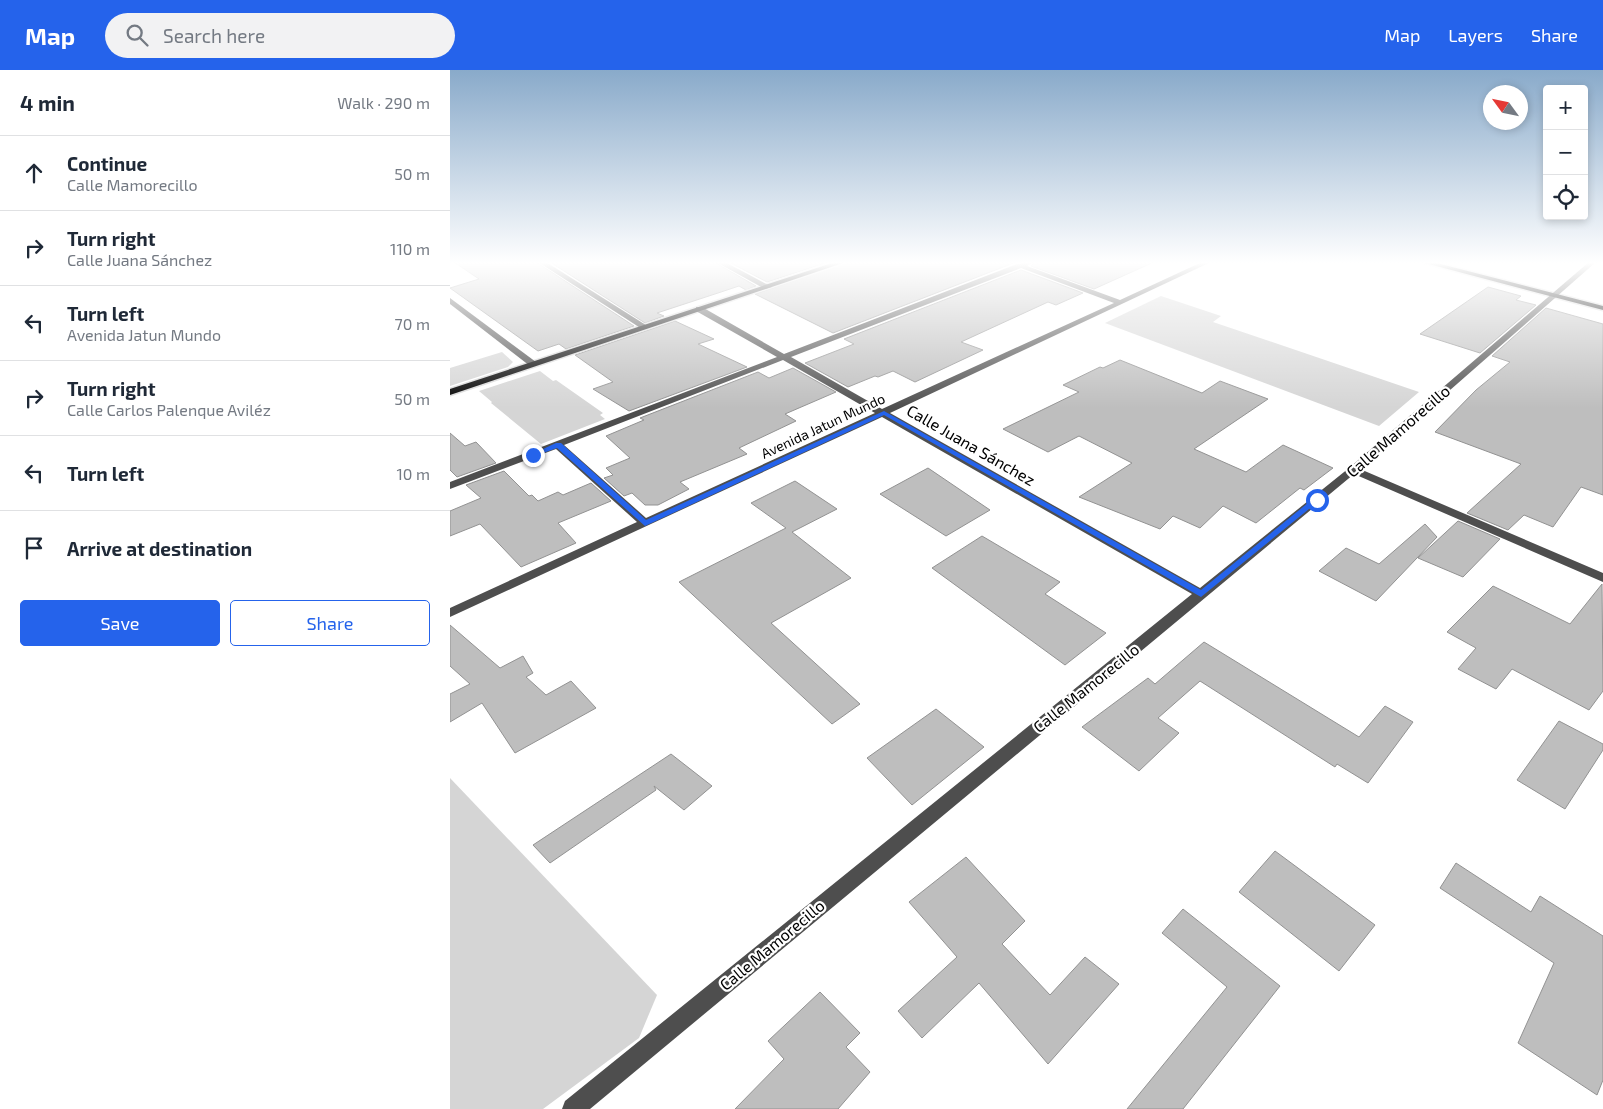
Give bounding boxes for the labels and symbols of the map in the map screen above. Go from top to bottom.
north arrow [1483,85,1528,130]
street label: Calle Mamorecillo [1342,381,1453,481]
street label: Avenida Jatun Mundo [758,389,888,462]
street label: Calle Juana Sánchez [904,400,1039,489]
route end [522,444,545,467]
route start [1306,489,1329,512]
street label: Calle Mamorecillo [1029,639,1142,736]
street label: Calle Mamorecillo [716,895,828,994]

